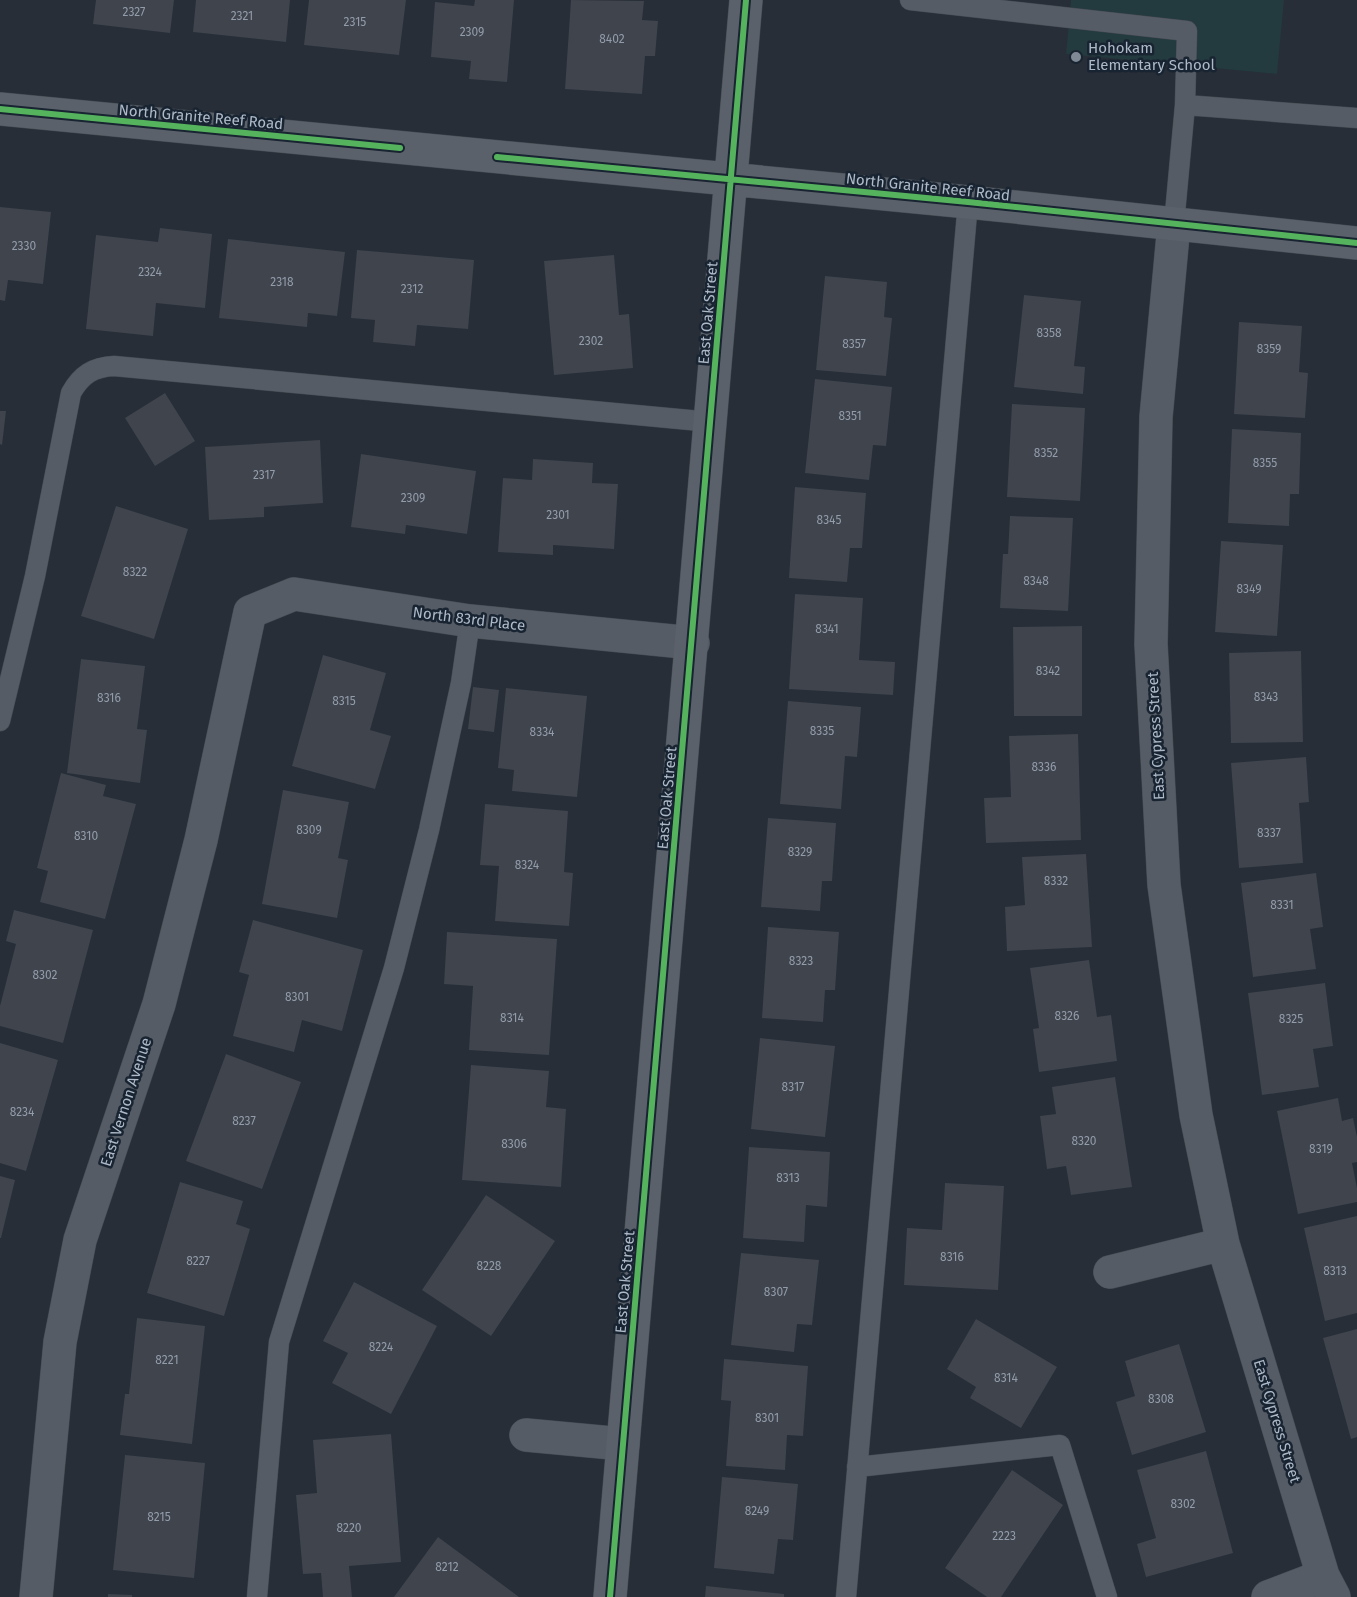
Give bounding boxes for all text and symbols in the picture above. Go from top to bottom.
house number: 2327 [123,5,145,19]
house number: 2321 [231,9,253,23]
house number: 2315 [344,15,366,29]
house number: 2309 [460,25,484,39]
house number: 8402 [599,32,625,46]
place label: Hohokam Elementary School [1088,39,1216,74]
marker: Hohokam Elementary School [1069,50,1083,64]
street label: North Granite Reef Road [118,101,284,133]
street label: North Granite Reef Road [845,169,1011,205]
house number: 2330 [12,239,37,253]
street label: East Oak Street [695,260,722,365]
house number: 2324 [138,265,162,279]
house number: 2318 [270,275,294,289]
house number: 2312 [401,282,423,296]
house number: 8358 [1036,326,1062,340]
house number: 2302 [579,334,603,348]
house number: 8357 [842,337,866,351]
house number: 8359 [1257,342,1281,356]
house number: 8351 [838,409,862,423]
house number: 8352 [1034,446,1058,460]
house number: 8355 [1253,456,1277,470]
house number: 2317 [253,468,275,482]
house number: 2309 [401,491,425,505]
house number: 2301 [546,508,570,522]
house number: 8345 [817,513,841,527]
house number: 8322 [123,565,147,579]
house number: 8348 [1023,574,1049,588]
house number: 8349 [1237,582,1261,596]
street label: North 83rd Place [412,603,526,635]
house number: 8341 [815,622,839,636]
house number: 8342 [1036,664,1060,678]
street label: East Cypress Street [1144,671,1168,801]
house number: 8343 [1254,690,1278,704]
house number: 8316 [97,691,121,705]
house number: 8315 [332,694,356,708]
house number: 8335 [810,724,834,738]
house number: 8334 [530,725,555,739]
street label: East Oak Street [654,745,681,850]
house number: 8336 [1032,760,1056,774]
house number: 8309 [296,823,322,837]
house number: 8337 [1257,826,1281,840]
house number: 8310 [74,829,98,843]
house number: 8329 [788,845,812,859]
house number: 8324 [515,858,540,872]
house number: 8332 [1044,874,1068,888]
house number: 8331 [1270,898,1294,912]
house number: 8323 [789,954,813,968]
house number: 8302 [32,968,58,982]
house number: 8301 [285,990,309,1004]
house number: 8326 [1055,1009,1079,1023]
house number: 8314 [500,1011,525,1025]
house number: 8325 [1279,1012,1303,1026]
street label: East Vernon Avenue [97,1035,155,1169]
house number: 8317 [782,1080,804,1094]
house number: 8234 [10,1105,35,1119]
house number: 8237 [232,1114,256,1128]
house number: 8320 [1071,1134,1097,1148]
house number: 8306 [501,1137,527,1151]
house number: 8319 [1309,1142,1333,1156]
house number: 8313 [776,1171,800,1185]
street label: East Oak Street [612,1229,639,1334]
house number: 8316 [940,1250,964,1264]
house number: 8227 [186,1254,210,1268]
house number: 8228 [477,1259,502,1273]
house number: 8313 [1323,1264,1347,1278]
house number: 8307 [764,1285,788,1299]
house number: 8224 [369,1340,394,1354]
house number: 8221 [155,1353,179,1367]
street label: East Cypress Street [1250,1357,1305,1486]
house number: 8314 [994,1371,1019,1385]
house number: 8308 [1148,1392,1174,1406]
house number: 8301 [755,1411,779,1425]
house number: 8302 [1170,1497,1196,1511]
house number: 8249 [745,1504,769,1518]
house number: 8215 [147,1510,171,1524]
house number: 8220 [336,1521,362,1535]
house number: 2223 [992,1529,1016,1543]
house number: 8212 [435,1560,459,1574]

